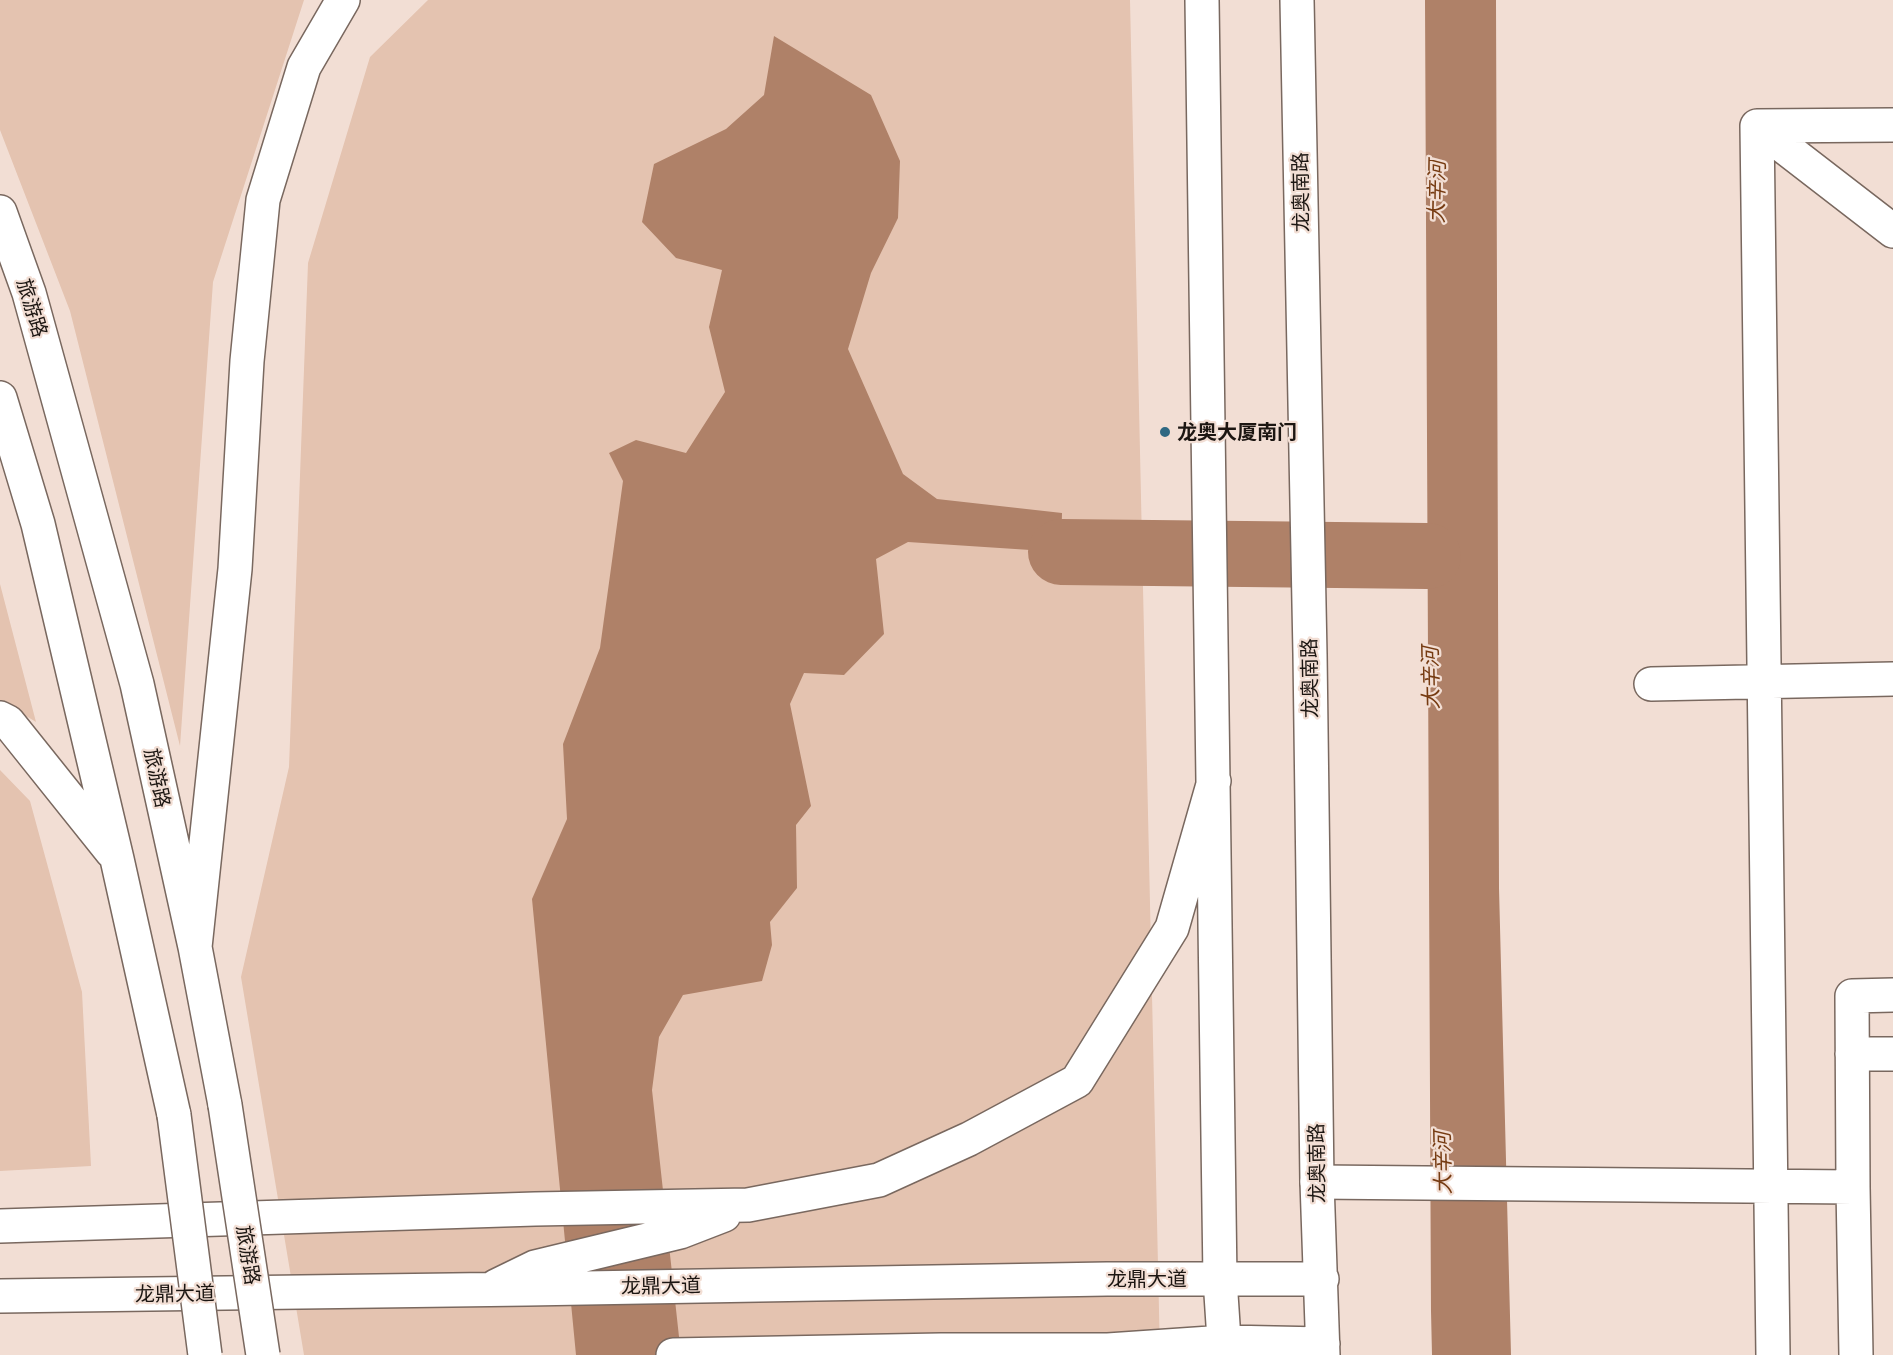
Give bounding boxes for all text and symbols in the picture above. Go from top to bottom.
street label: 龙奥南路 [1288,152,1314,232]
water label: 大辛河 [1424,160,1450,224]
street label: 旅游路 [12,276,52,340]
place label: 龙奥大厦南门 [1177,420,1297,444]
marker: 龙奥大厦南门 [1158,425,1172,439]
street label: 龙奥南路 [1297,638,1323,718]
water label: 大辛河 [1418,646,1444,710]
street label: 旅游路 [139,746,175,810]
street label: 龙奥南路 [1304,1123,1330,1203]
water label: 大辛河 [1430,1131,1456,1195]
street label: 旅游路 [231,1223,265,1287]
street label: 龙鼎大道 [1107,1267,1187,1291]
street label: 龙鼎大道 [621,1273,701,1299]
street label: 龙鼎大道 [135,1281,215,1307]

